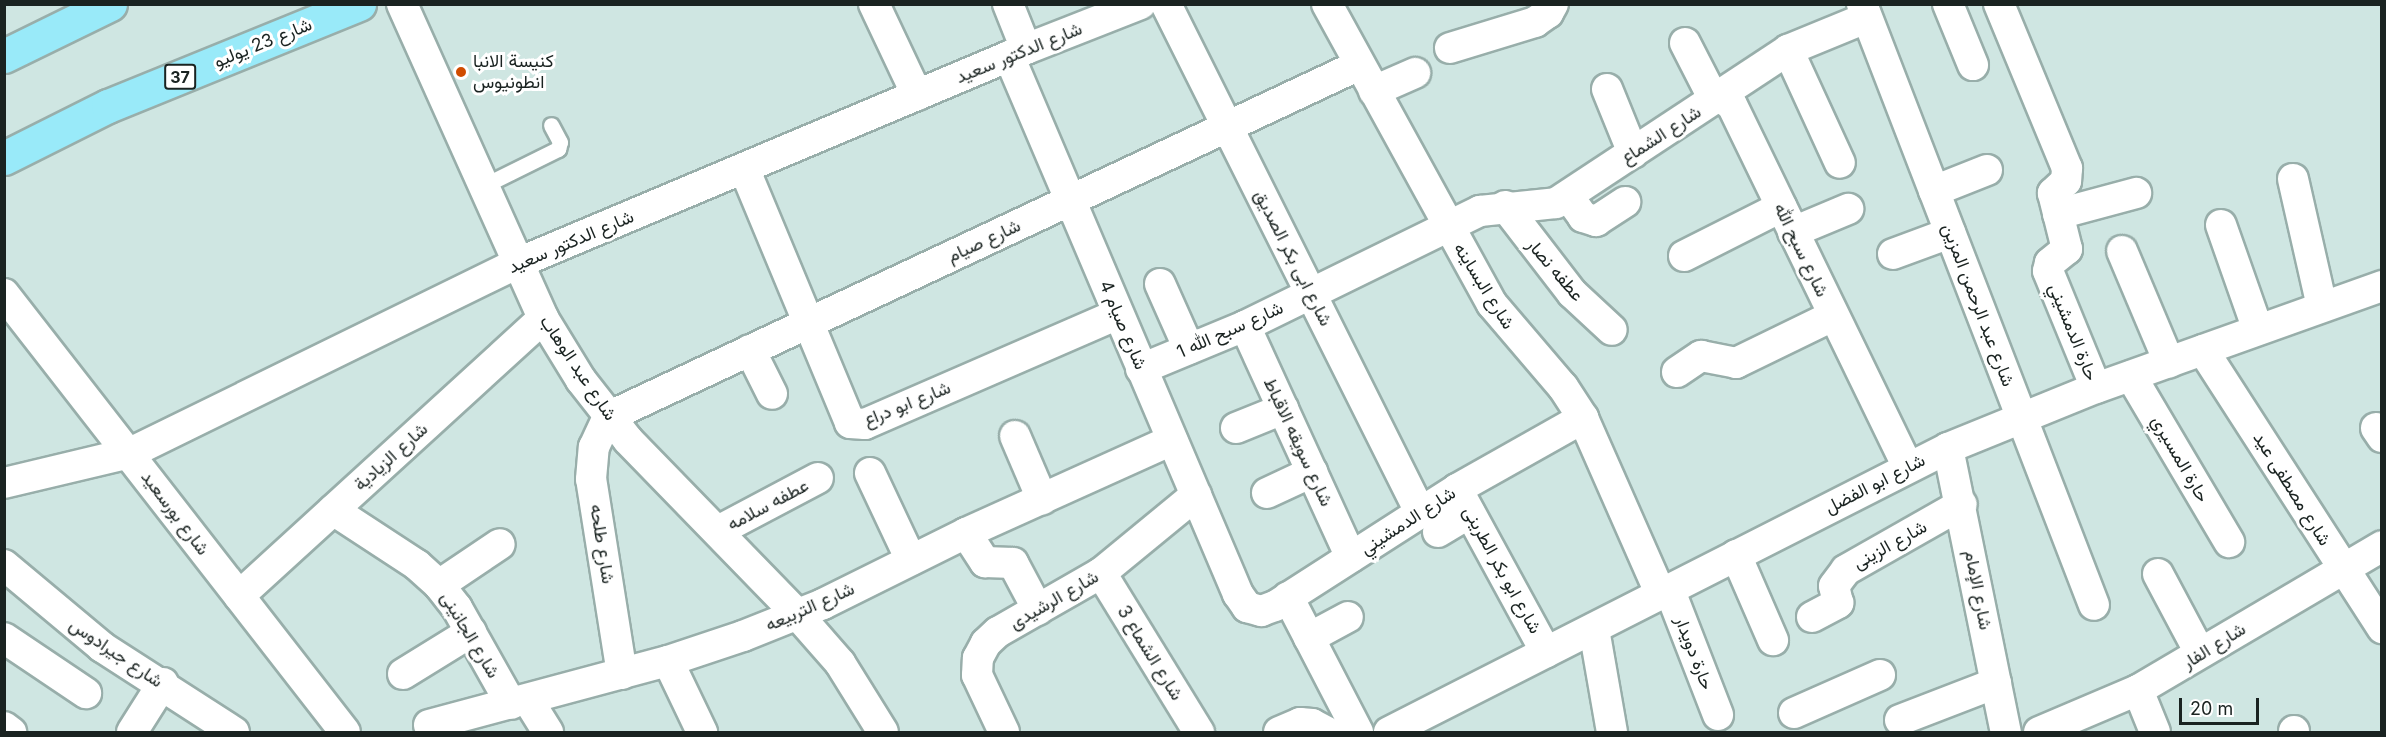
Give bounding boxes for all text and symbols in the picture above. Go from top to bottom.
street label: شارع 23 يوليو [211,14,315,72]
street label: شارع الدكتور سعيد [953,18,1085,88]
place label: كنيسة الانبا انطونيوس [473,51,554,94]
road number: 37 [164,64,196,90]
marker: كنيسة الانبا انطونيوس [454,65,468,79]
street label: شارع الشماع [1617,101,1705,169]
street label: شارع ابى بكر الصديق [1249,186,1337,330]
street label: شارع سبح الله [1769,200,1833,300]
street label: شارع الدكتور سعيد [505,206,637,278]
street label: شارع صيام [944,215,1024,267]
street label: شارع عبد الرحمن المزين [1937,221,2019,389]
street label: عطفه نصار [1522,234,1588,306]
street label: شارع البساينه [1449,239,1519,333]
street label: شارع صيام 4 [1095,277,1151,373]
street label: حارة الدمشيني [2044,280,2102,384]
street label: شارع سبح الله 1 [1173,297,1287,363]
street label: شارع عبد الوهاب [535,311,621,425]
street label: شارع سويقه الاقباط [1259,374,1337,510]
street label: شارع ابو دراع [860,377,954,431]
street label: حارة المسيري [2146,412,2214,506]
street label: شارع الزيادية [350,418,432,496]
street label: شارع مصطفى عيد [2248,428,2336,550]
street label: شارع ابو الفضل [1821,449,1929,519]
street label: شارع بورسعيد [136,467,214,559]
street label: عطفه سلامه [724,475,812,535]
street label: شارع الدمشيني [1356,482,1460,560]
street label: شارع طلحه [585,503,619,585]
street label: شارع ابو بكر الطرينى [1458,503,1546,637]
street label: شارع الزينى [1849,516,1931,574]
street label: شارع الإمام [1960,548,1996,632]
street label: شارع الرشيدى [1006,566,1102,634]
street label: شارع التربيعه [762,578,858,636]
street label: شارع الجانينى [436,588,504,682]
street label: شارع الشماع 3 [1112,602,1188,704]
street label: حارة دويدار [1670,613,1718,693]
street label: شارع جيرادوس [65,614,167,692]
street label: شارع الفار [2178,618,2250,674]
scale bar [2182,686,2262,724]
text: 20 m [2190,698,2233,719]

